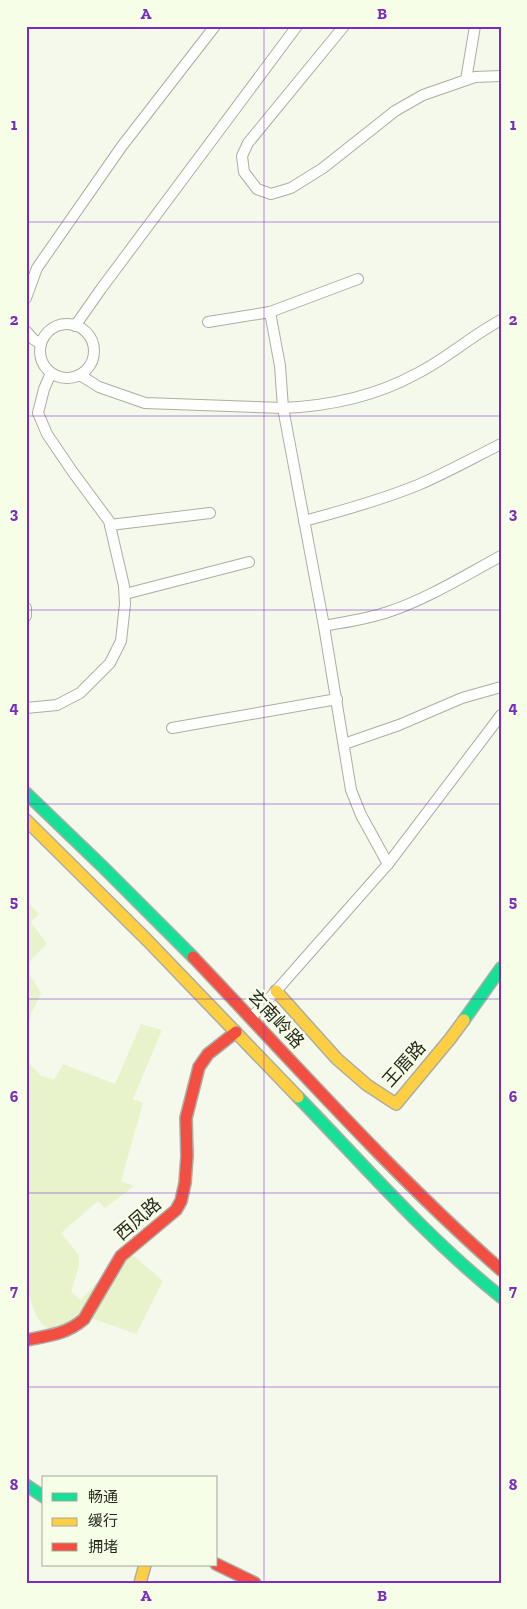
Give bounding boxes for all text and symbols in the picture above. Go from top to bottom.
text: A [141,4,152,23]
text: B [377,4,387,23]
text: 1 [11,115,18,134]
text: 1 [510,115,517,134]
text: 2 [10,310,19,329]
text: 2 [509,310,518,329]
text: 3 [10,504,19,523]
text: 3 [509,504,518,523]
text: 4 [9,698,19,717]
text: 4 [508,698,518,717]
text: 5 [10,892,18,911]
text: 5 [509,892,517,911]
street label: 玄南岭路 [243,985,309,1053]
street label: 王厝路 [378,1037,430,1091]
text: 6 [10,1087,19,1106]
text: 6 [509,1087,518,1106]
street label: 西凤路 [110,1193,166,1245]
text: 7 [10,1281,18,1300]
text: 7 [509,1281,517,1300]
text: 8 [10,1475,19,1494]
text: 8 [509,1475,518,1494]
legend [42,1476,218,1566]
text: 畅通 [88,1488,118,1506]
text: 缓行 [88,1512,118,1530]
text: 拥堵 [88,1538,118,1556]
text: A [141,1586,152,1605]
text: B [377,1586,387,1605]

